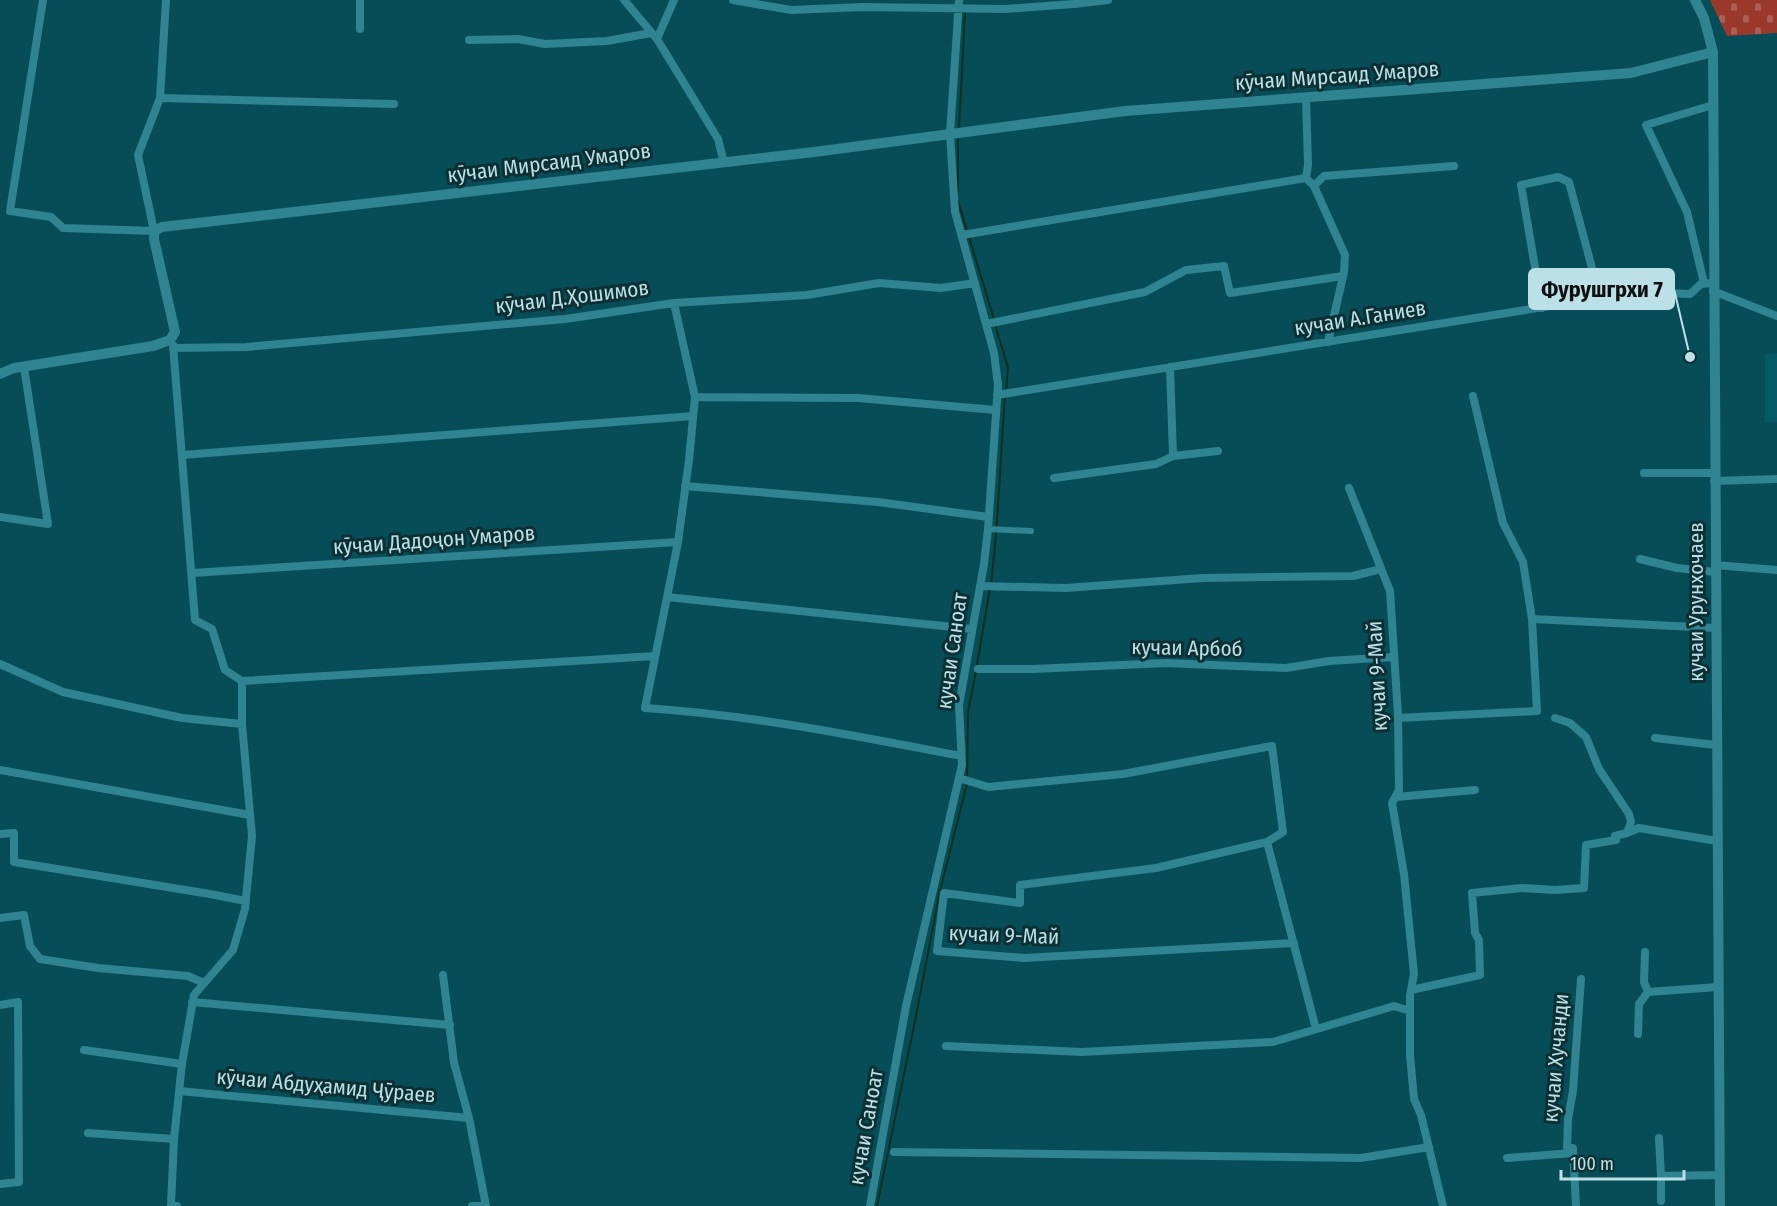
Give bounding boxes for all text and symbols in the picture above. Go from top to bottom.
street label: кӯчаи Мирсаид Умаров [1234,56,1440,96]
street label: кӯчаи Мирсаид Умаров [446,138,652,188]
callout: Фурушгрхи 7 [1529,269,1674,309]
street label: кӯчаи Д.Ҳошимов [494,275,650,319]
text: Фурушгрхи 7 [1541,276,1663,303]
street label: кучаи А.Ганиев [1292,295,1428,341]
street label: кӯчаи Дадоҷон Умаров [332,520,536,560]
street label: кучаи Урунхочаев [1683,522,1709,682]
street label: кучаи Саноат [931,591,973,711]
street label: кучаи 9-Май [1361,620,1393,732]
street label: кучаи Арбоб [1131,634,1243,662]
street label: кучаи 9-Май [948,920,1060,950]
street label: кучаи Хучанди [1537,992,1575,1124]
street label: кӯчаи Абдуҳамид Ҷӯраев [215,1063,437,1109]
street label: кучаи Саноат [843,1067,889,1187]
scale bar [1561,1143,1684,1181]
text: 100 m [1570,1153,1614,1175]

